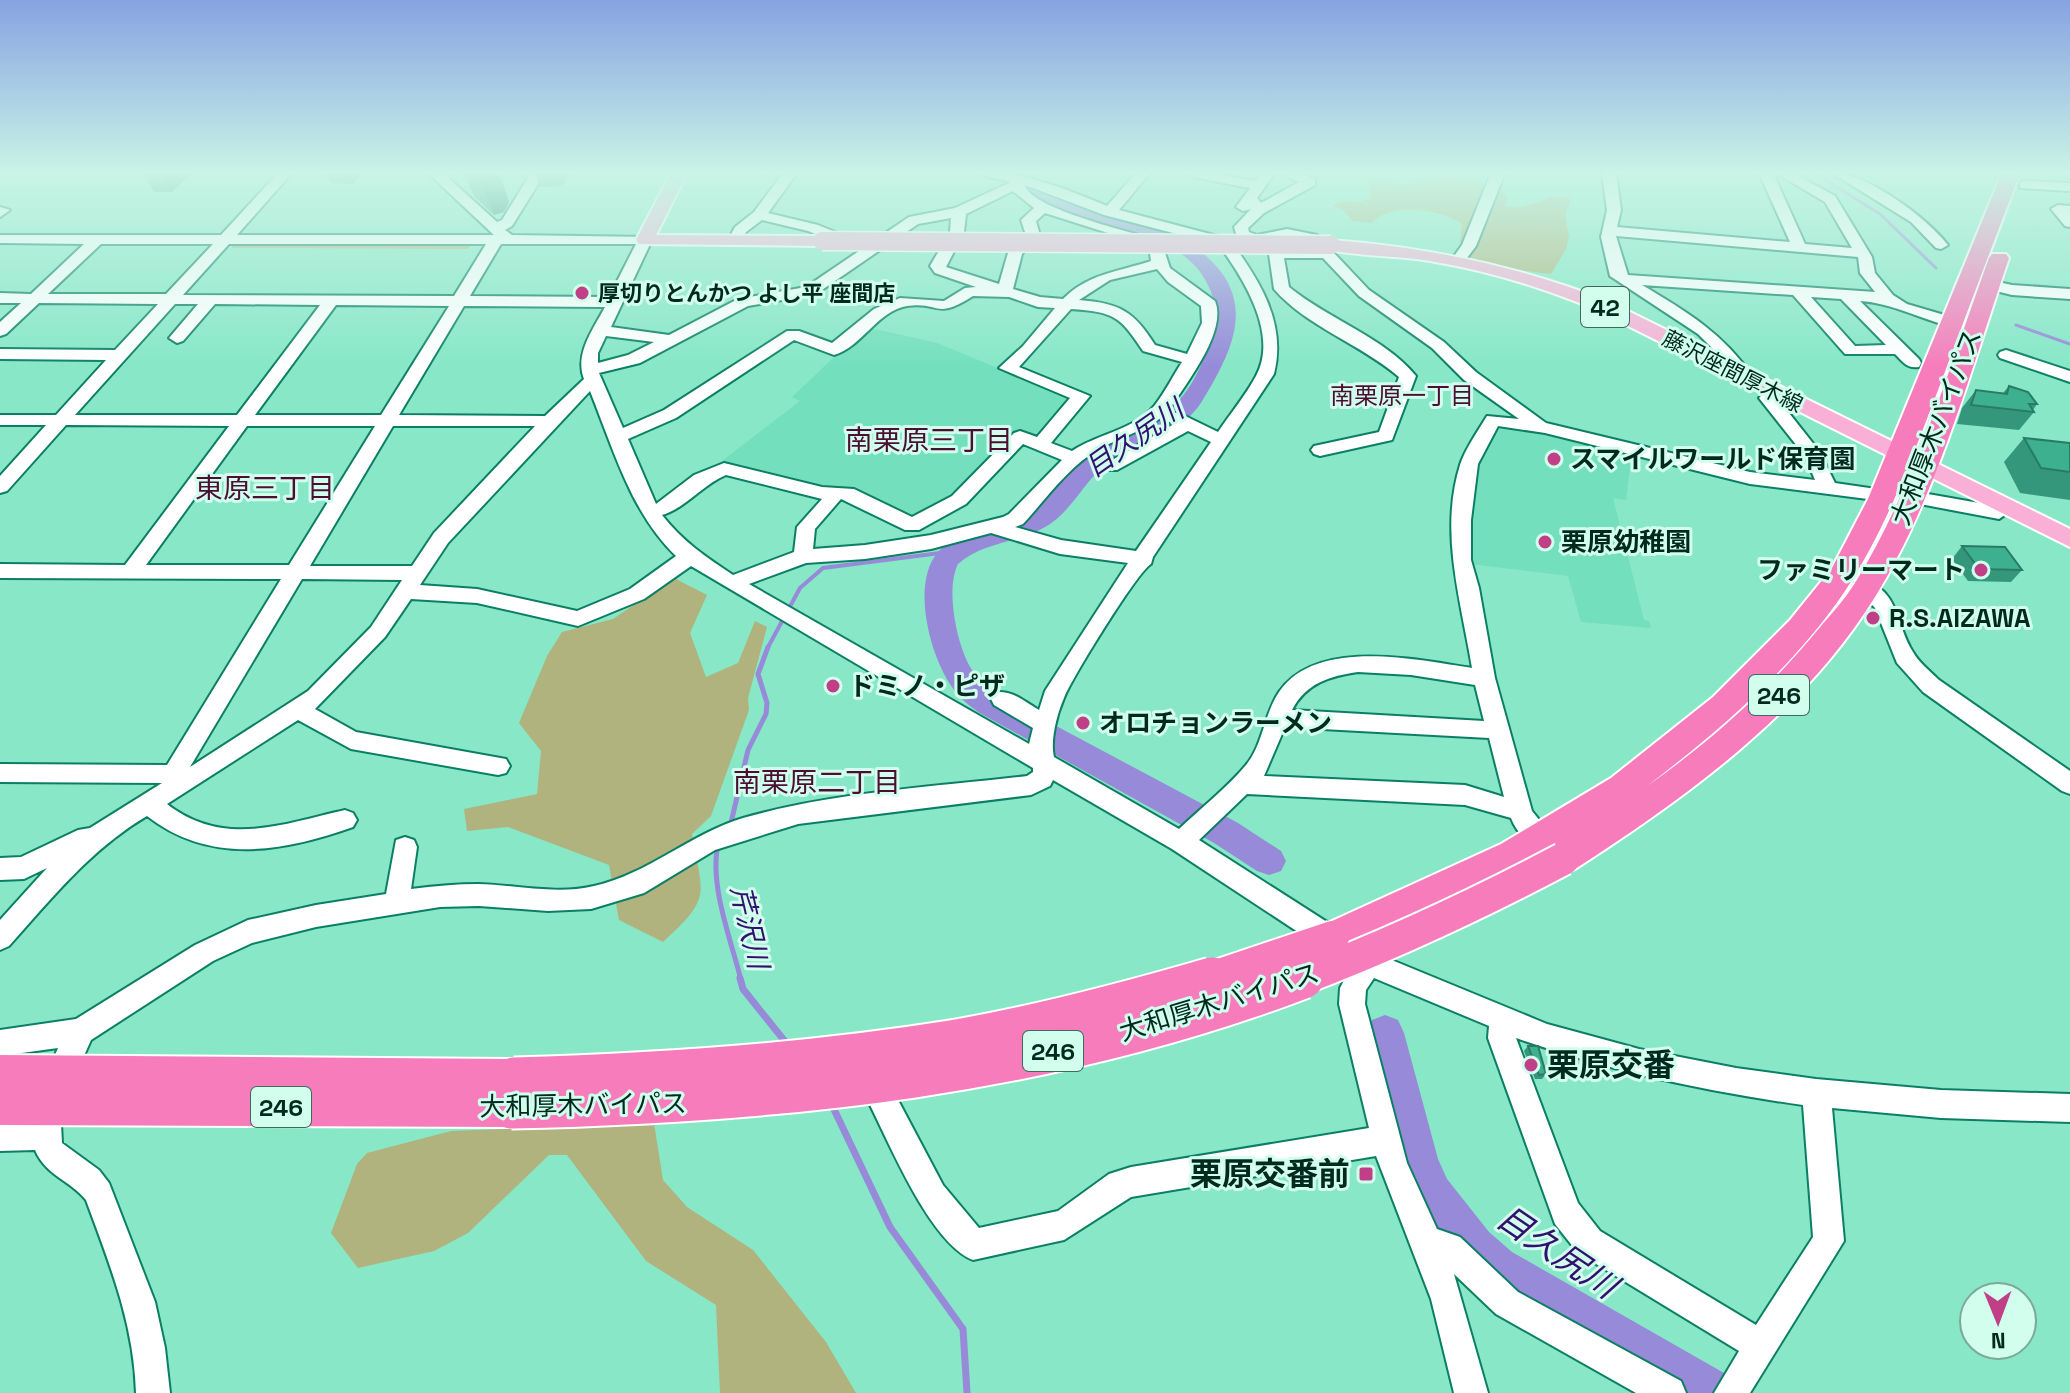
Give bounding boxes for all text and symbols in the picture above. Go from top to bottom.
place label: 厚切りとんかつ よし平 座間店 [598,279,895,307]
marker: 厚切りとんかつ よし平 座間店 [573,284,591,302]
road number: 42 [1581,287,1629,327]
street label: 藤沢座間厚木線 [1658,324,1808,418]
street label: 大和厚木バイパス [1883,324,1989,530]
district label: 南栗原一丁目 [1330,380,1474,411]
water label: 目久尻川 [1078,389,1193,485]
district label: 南栗原三丁目 [845,422,1013,458]
place label: スマイルワールド保育園 [1570,442,1855,476]
marker: スマイルワールド保育園 [1545,450,1563,468]
district label: 東原三丁目 [195,470,335,506]
place label: 栗原幼稚園 [1561,525,1691,559]
marker: 栗原幼稚園 [1536,533,1554,551]
place label: ファミリーマート [1757,553,1965,587]
marker: ファミリーマート [1972,561,1990,579]
place label: R.S.AIZAWA [1889,601,2031,635]
marker: R.S.AIZAWA [1864,609,1882,627]
place label: ドミノ・ピザ [849,669,1005,703]
road number: 246 [1749,675,1809,715]
marker: ドミノ・ピザ [824,677,842,695]
place label: オロチョンラーメン [1099,706,1332,740]
marker: オロチョンラーメン [1074,714,1092,732]
district label: 南栗原二丁目 [733,764,901,800]
water label: 芹沢川 [723,882,778,975]
street label: 大和厚木バイパス [1115,955,1323,1049]
road number: 246 [1023,1031,1083,1071]
place label: 栗原交番 [1547,1045,1675,1085]
marker: 栗原交番 [1522,1056,1540,1074]
street label: 大和厚木バイパス [479,1086,687,1124]
road number: 246 [251,1087,311,1127]
place label: 栗原交番前 [1190,1154,1350,1194]
marker: 栗原交番前 [1357,1165,1375,1183]
water label: 目久尻川 [1489,1196,1628,1310]
north arrow [1958,1281,2038,1361]
text: N [1991,1327,2006,1355]

